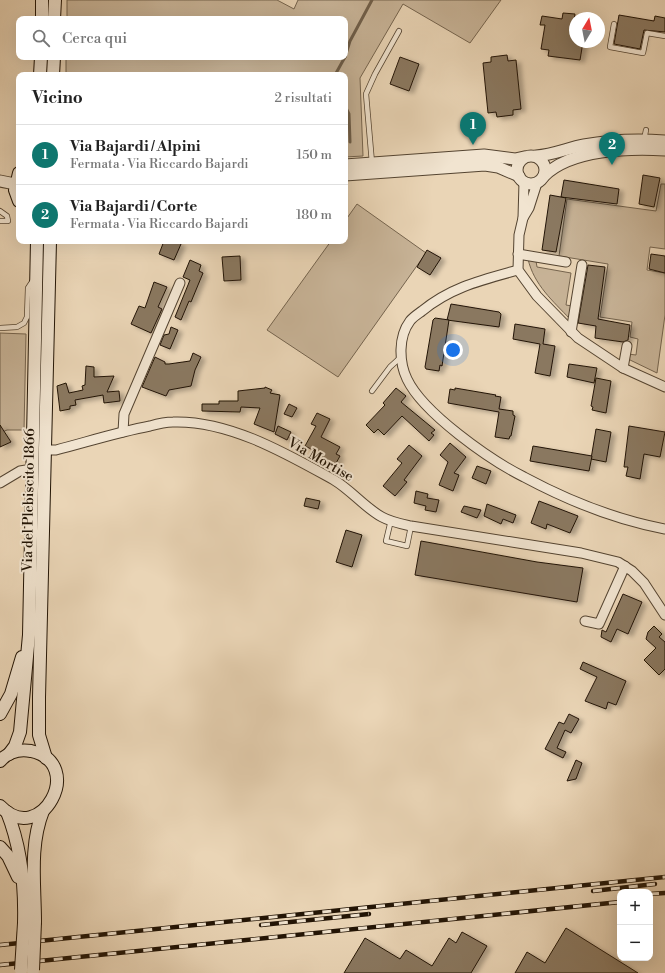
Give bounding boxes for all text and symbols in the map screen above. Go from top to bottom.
north arrow [569,12,605,48]
search box [16,16,348,60]
icon: search [30,27,52,49]
text: Cerca qui [62,29,127,48]
text: Vicino [32,87,83,109]
text: 2 risultati [275,90,332,106]
pin: 1 [460,112,486,145]
pin: 2 [599,132,625,165]
text: Via Bajardi / Alpini [70,137,200,156]
text: 1 [42,147,48,163]
text: 150 m [297,147,332,163]
text: Fermata · Via Riccardo Bajardi [70,156,249,172]
text: Via Bajardi / Corte [70,197,197,216]
text: 2 [41,207,49,223]
text: 180 m [296,207,332,223]
text: Fermata · Via Riccardo Bajardi [70,216,249,232]
your location [443,340,463,360]
street label: Via del Plebiscito 1866 [19,427,39,573]
street label: Via Mortise [283,433,357,486]
map controls [617,889,653,961]
button: + [617,889,653,925]
button: − [617,925,653,961]

